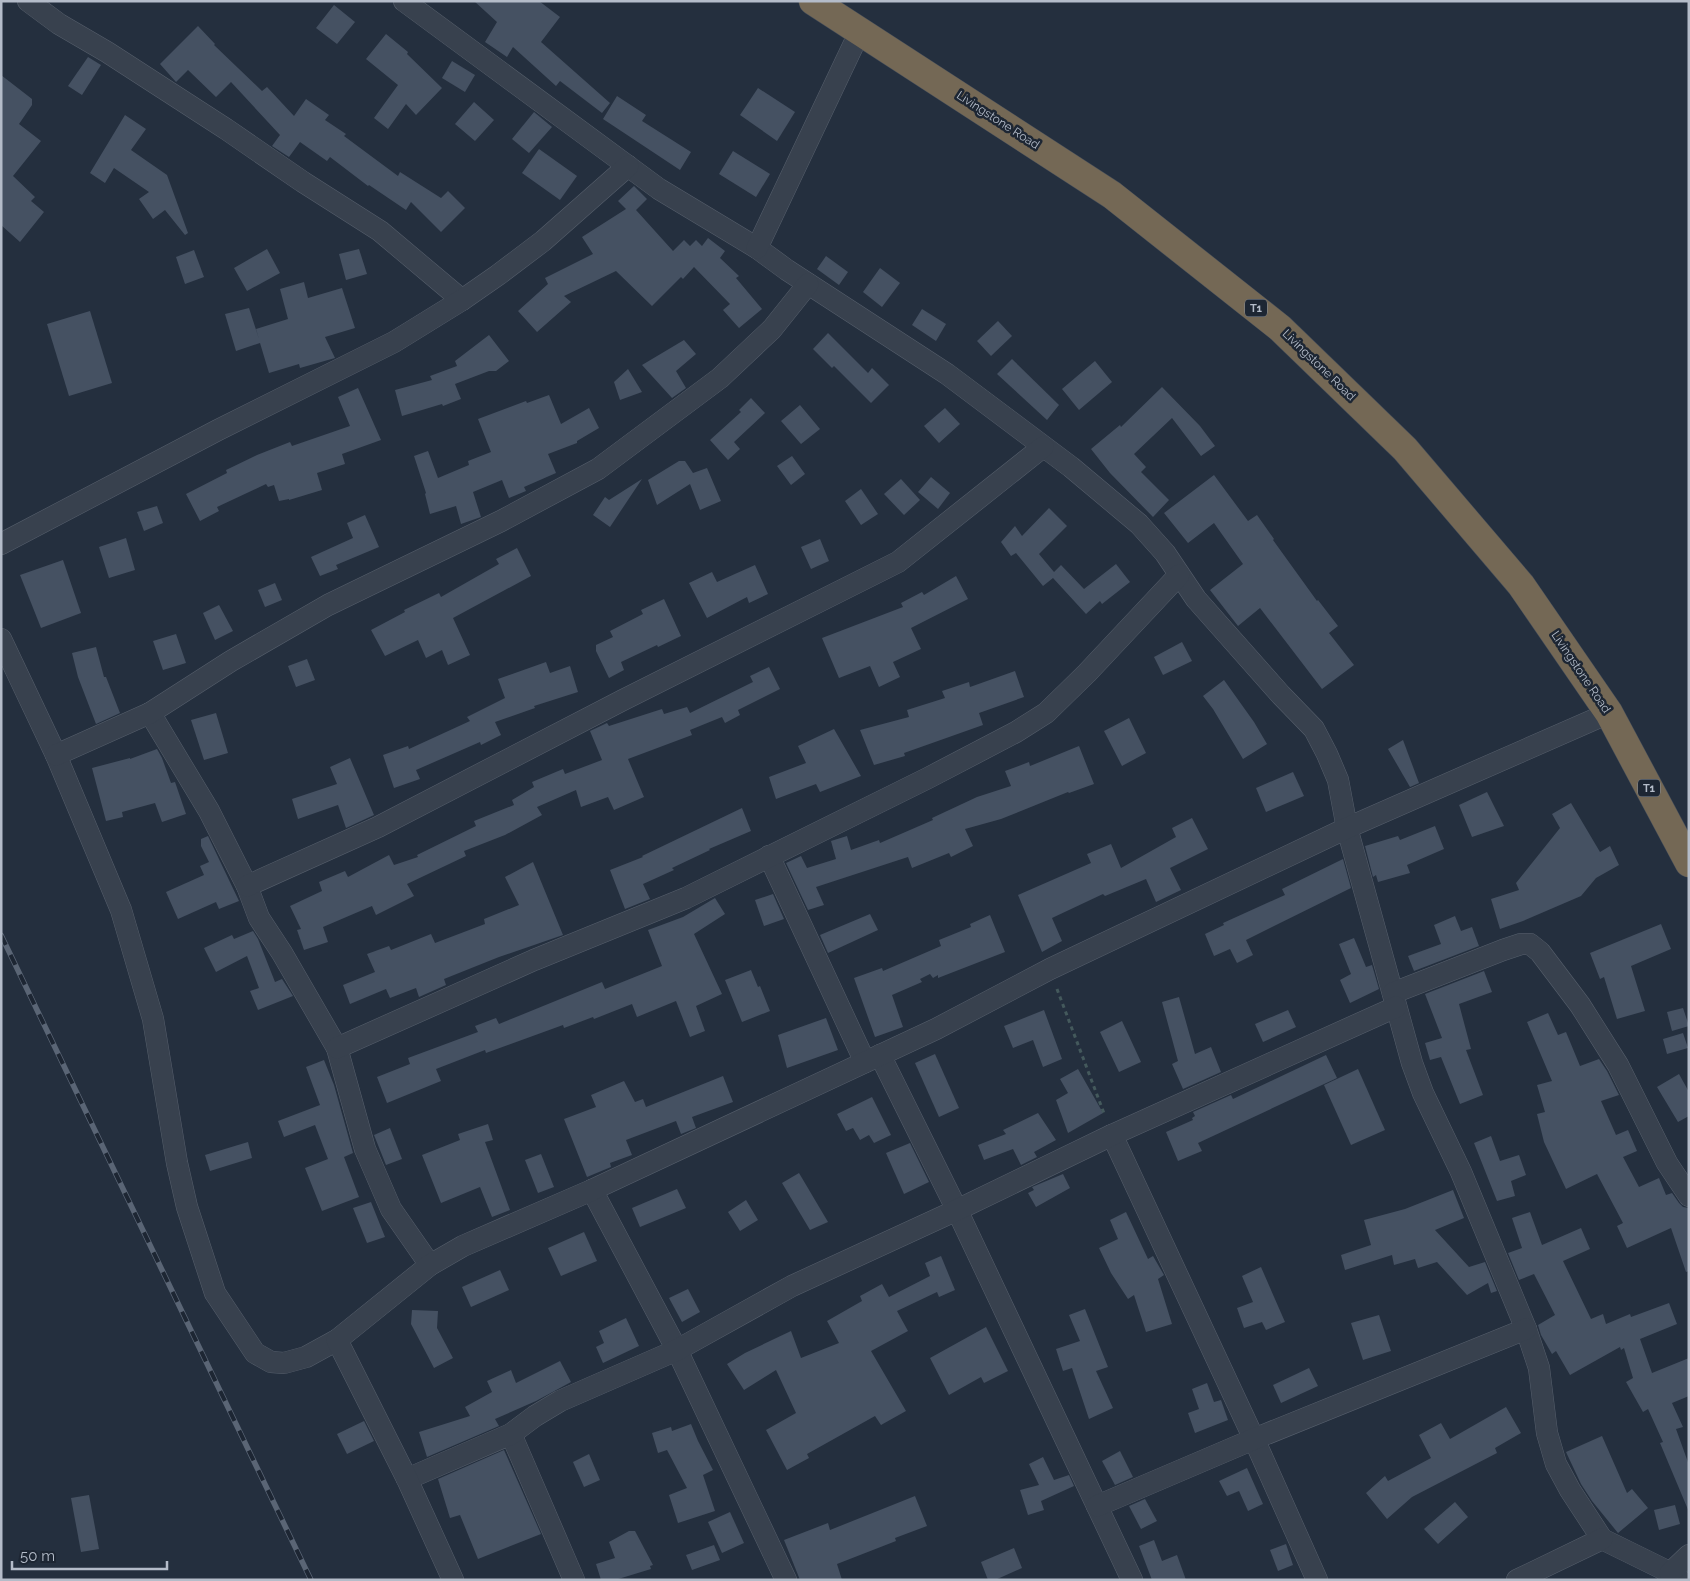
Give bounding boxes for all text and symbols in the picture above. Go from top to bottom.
street label: Livingstone Road [954,88,1042,152]
road number: T1 [1245,300,1267,316]
street label: Livingstone Road [1280,327,1358,403]
street label: Livingstone Road [1548,628,1614,716]
road number: T1 [1638,780,1660,796]
scale bar [12,1538,168,1570]
text: 50 m [20,1547,55,1565]

